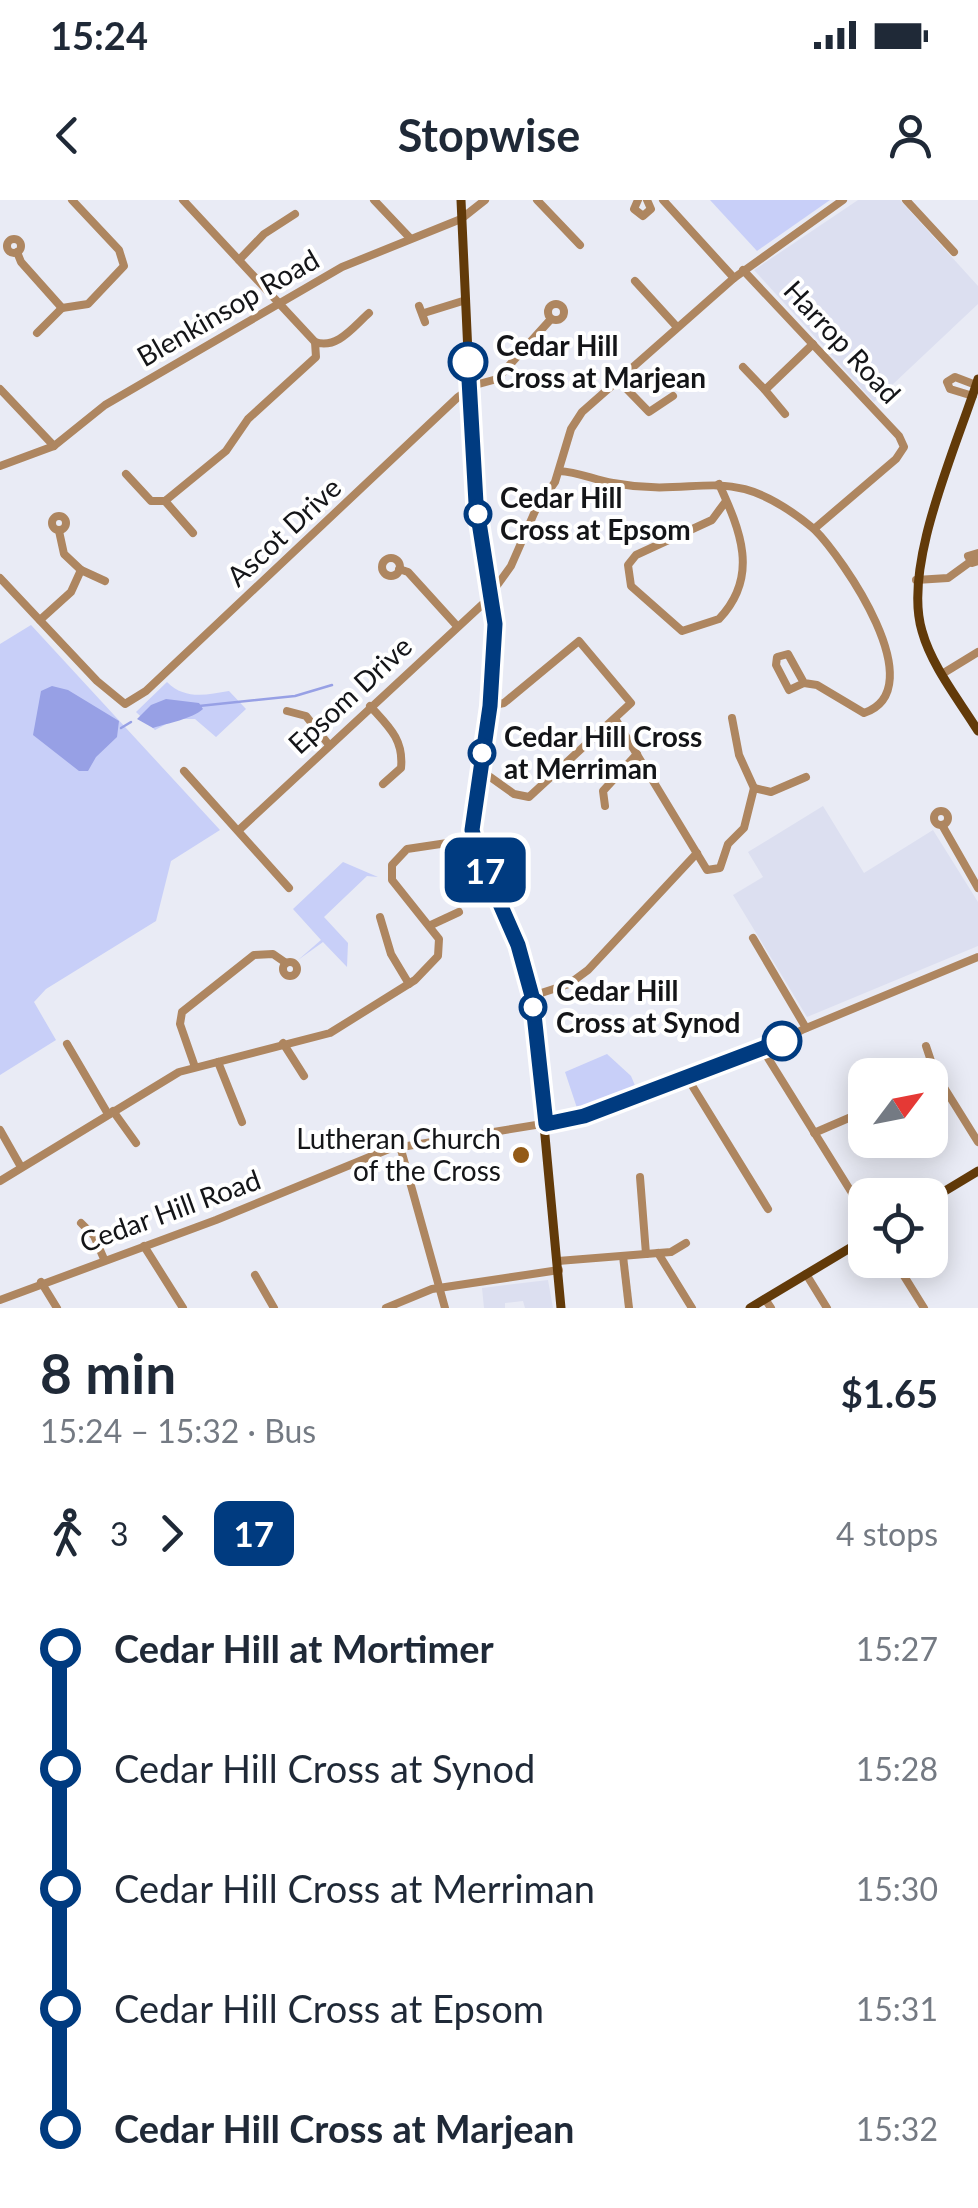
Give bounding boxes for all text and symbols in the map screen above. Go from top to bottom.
text: 15:24 [50,12,148,58]
icon: back [40,108,95,163]
text: Stopwise [398,108,580,162]
icon: person [883,108,938,163]
street label: Blenkinsop Road [131,241,324,373]
street label: Harrop Road [777,273,908,410]
place label: Cedar Hill Cross at Marjean [496,328,706,394]
marker: Cedar Hill Cross at Marjean [449,343,487,381]
street label: Ascot Drive [219,470,347,593]
place label: Cedar Hill Cross at Epsom [500,480,691,546]
marker: Cedar Hill Cross at Epsom [465,501,491,527]
street label: Epsom Drive [281,628,418,760]
place label: Cedar Hill Cross at Merriman [504,719,702,785]
marker: Cedar Hill Cross at Merriman [469,740,495,766]
line badge: 17 [440,838,530,902]
text: 17 [465,849,505,891]
place label: Cedar Hill Cross at Synod [556,973,740,1039]
marker: Cedar Hill Cross at Synod [520,994,546,1020]
unlabelled marker [763,1022,801,1060]
north arrow [848,1058,948,1158]
map controls [848,1058,948,1278]
place label: Lutheran Church of the Cross [296,1121,501,1187]
marker: Lutheran Church of the Cross [510,1144,532,1166]
street label: Cedar Hill Road [75,1162,265,1259]
button: locate [848,1178,948,1278]
text: 8 min [40,1340,176,1406]
text: $1.65 [841,1370,938,1416]
text: 15:24 – 15:32 · Bus [40,1411,316,1450]
icon: walk [40,1506,95,1561]
icon: forward [144,1506,199,1561]
text: 17 [234,1512,274,1554]
text: 3 [110,1514,129,1553]
text: 4 stops [836,1514,938,1553]
text: Cedar Hill at Mortimer [114,1625,494,1671]
text: 15:27 [856,1629,938,1668]
text: Cedar Hill Cross at Synod [114,1745,535,1791]
text: 15:28 [856,1749,938,1788]
text: Cedar Hill Cross at Merriman [114,1865,595,1911]
text: 15:30 [856,1869,938,1908]
text: Cedar Hill Cross at Epsom [114,1985,544,2031]
text: 15:31 [856,1989,938,2028]
text: Cedar Hill Cross at Marjean [114,2105,574,2151]
text: 15:32 [856,2109,938,2148]

